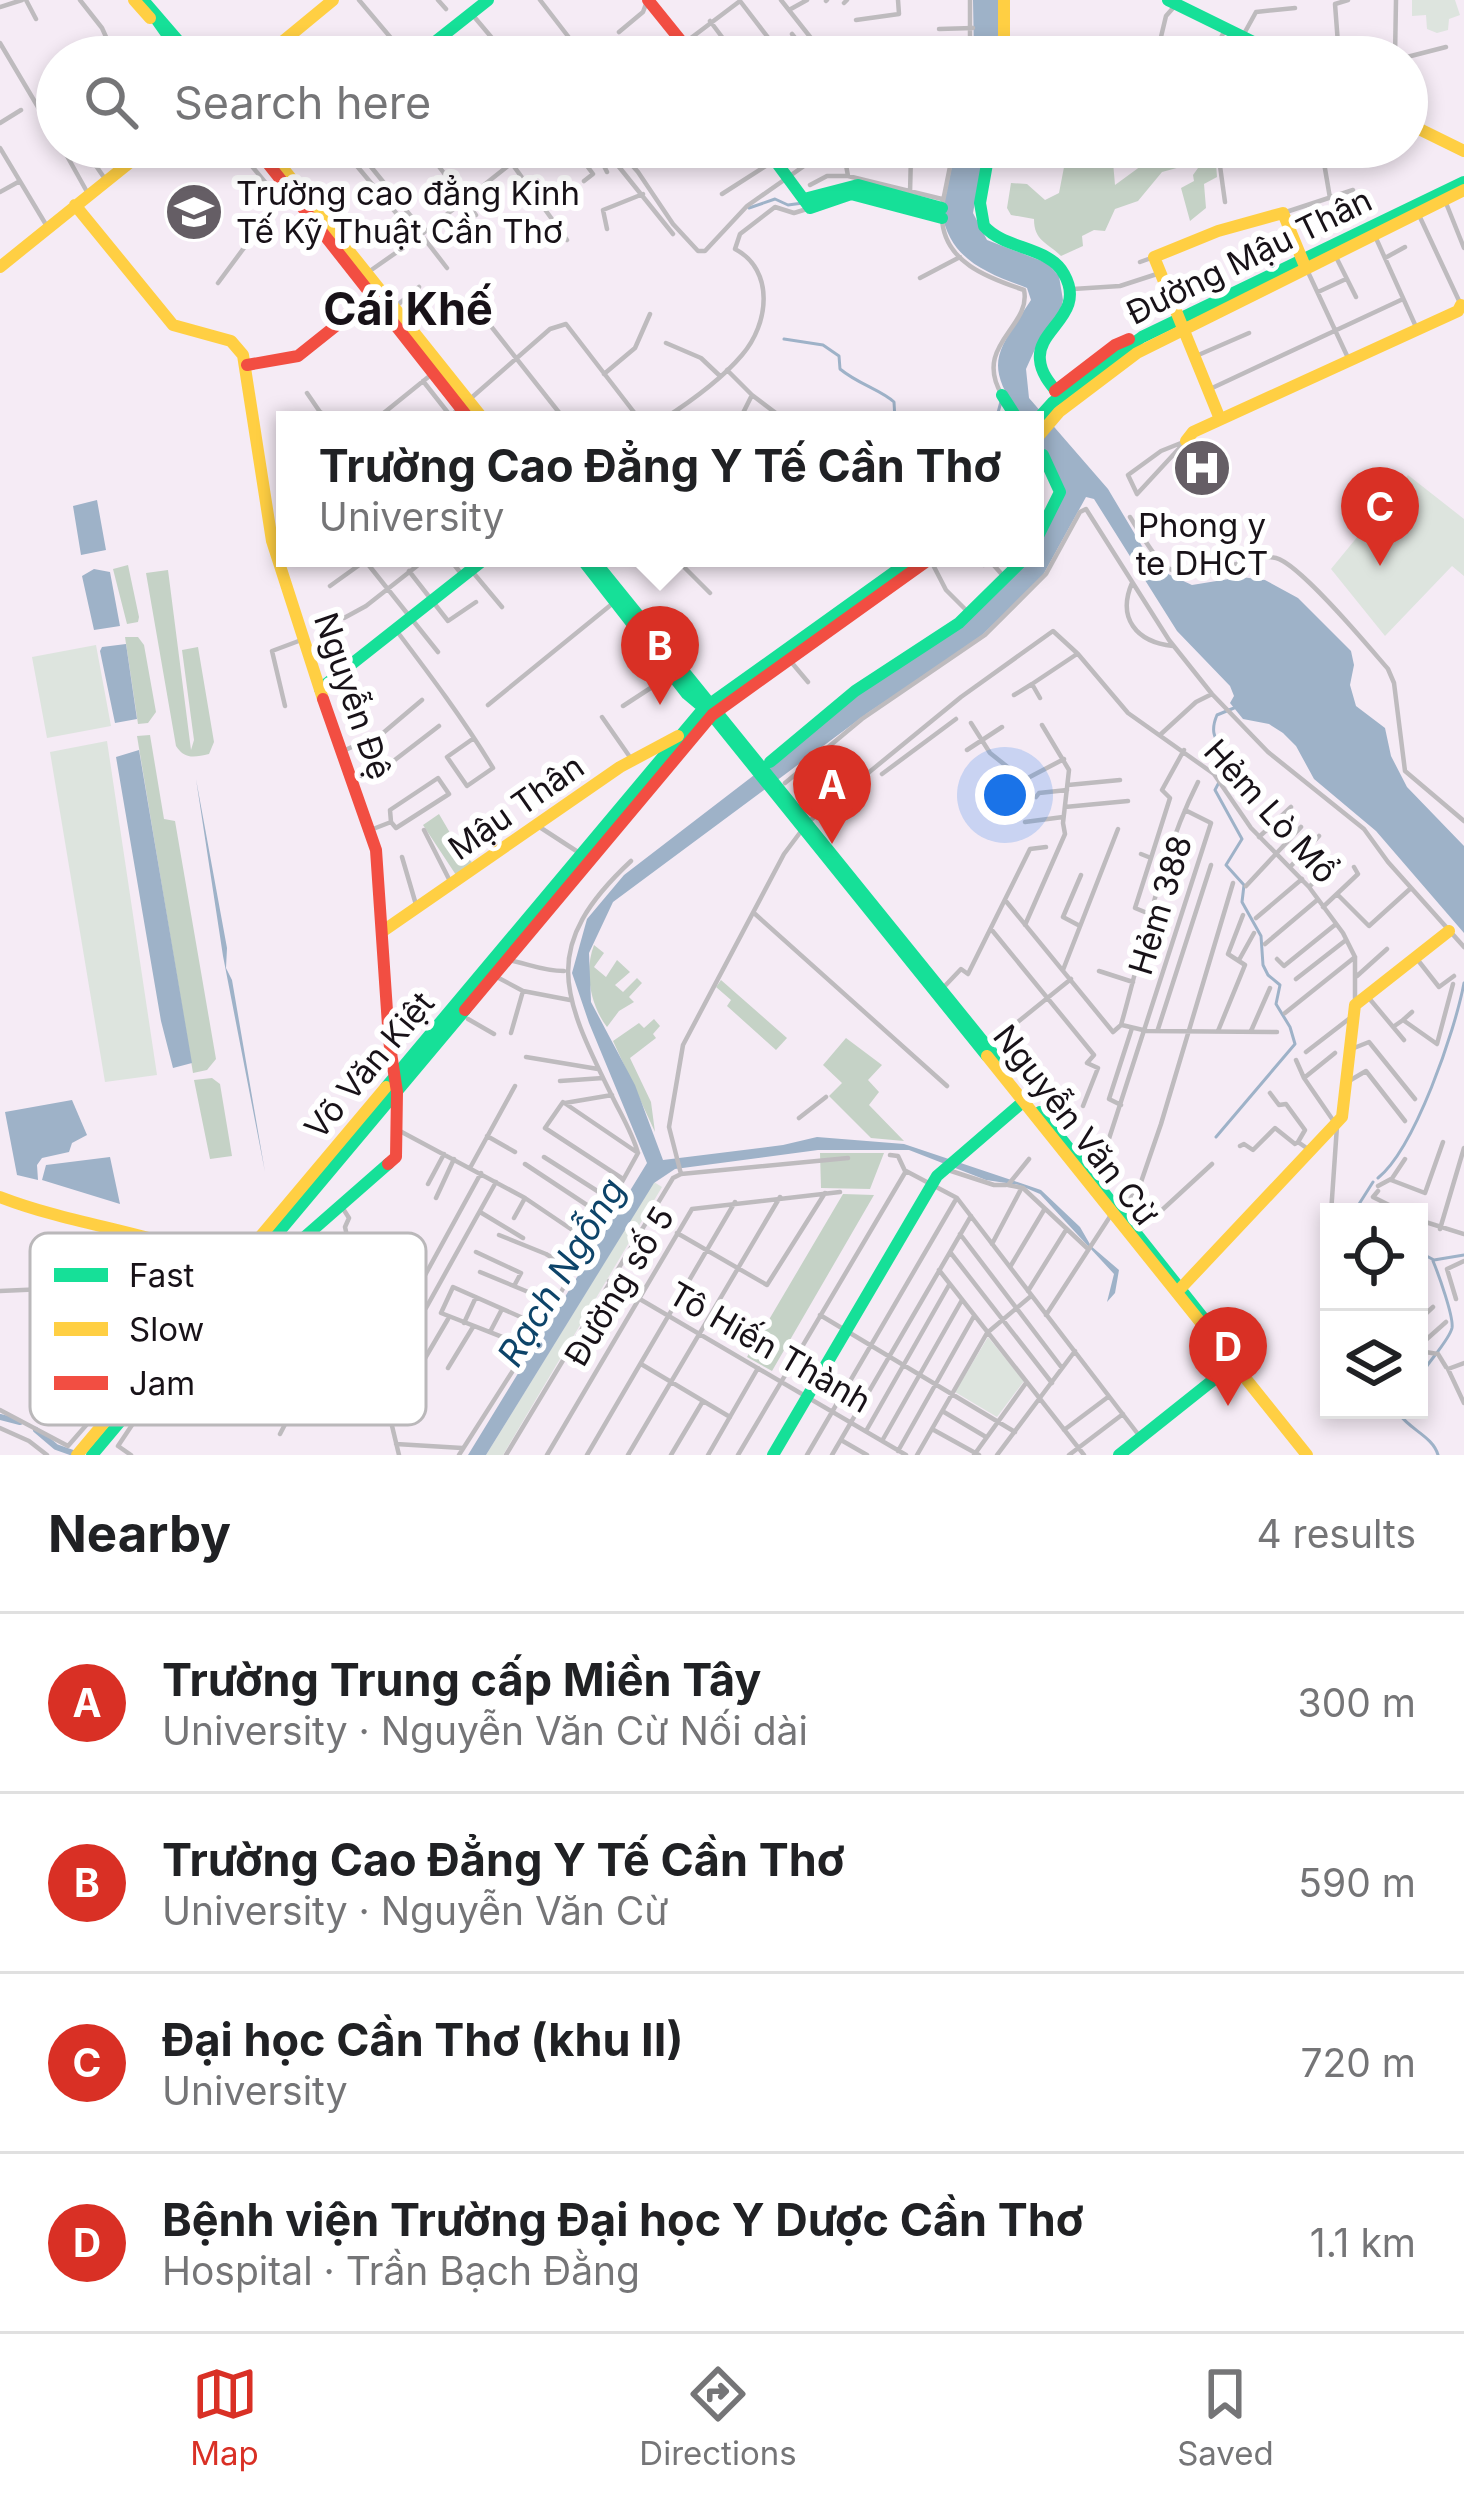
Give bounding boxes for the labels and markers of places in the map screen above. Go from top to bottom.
place label: Trường cao đẳng Kinh Tế Kỹ Thuật Cần Thơ [236,173,580,251]
school or university icon: Trường cao đẳng Kinh Tế Kỹ Thuật Cần Thơ [163,181,225,243]
hospital icon: Phong y te DHCT [1171,437,1233,499]
pin: C [1341,467,1419,566]
place label: Phong y te DHCT [1136,505,1268,583]
pin: B [621,606,699,705]
pin: A [793,745,871,844]
pin: D [1189,1307,1267,1406]

